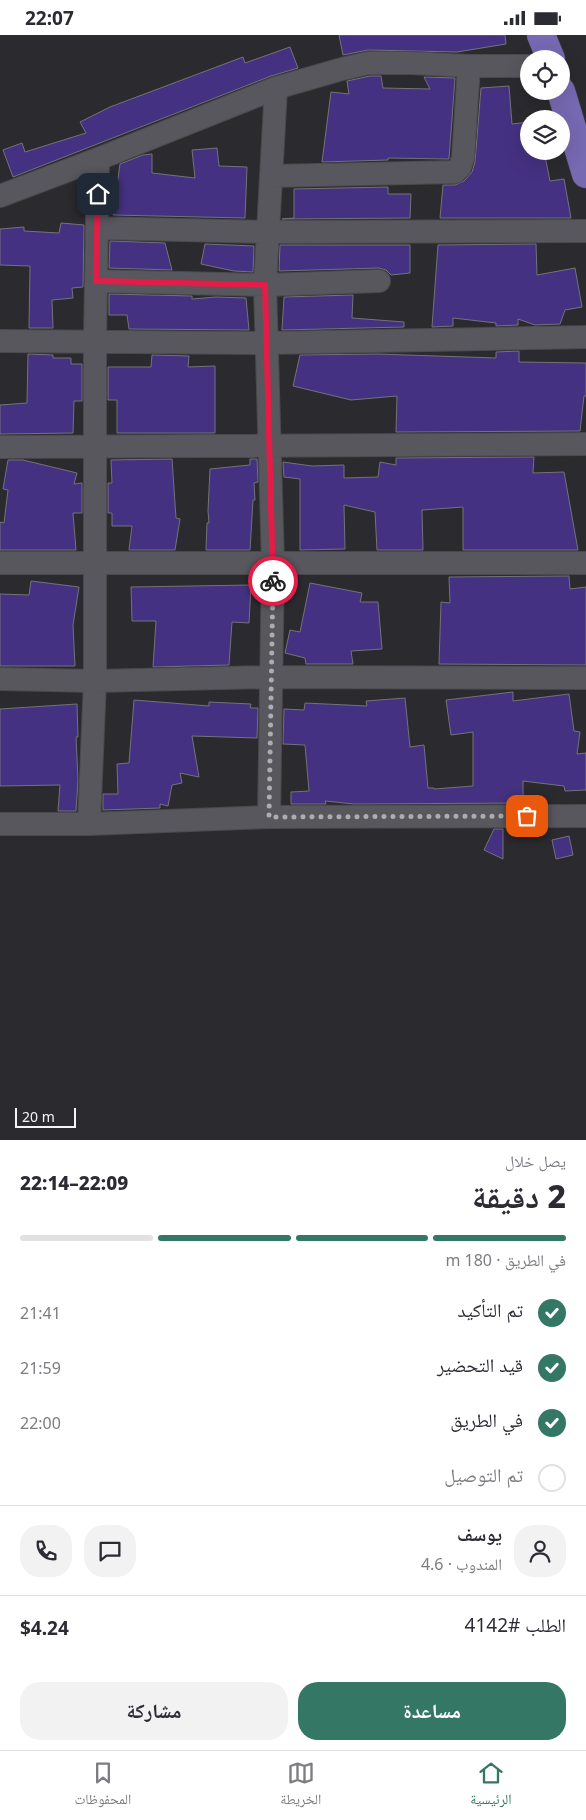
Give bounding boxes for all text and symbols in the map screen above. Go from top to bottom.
text: 22:07 [25,5,74,31]
map controls [520,50,570,160]
button: locate [520,50,570,100]
button: layers [520,110,570,160]
pin [77,173,119,215]
icon: home [84,180,112,208]
courier [248,556,298,606]
icon: bike [259,567,287,595]
pin [506,795,548,837]
icon: bag [513,802,541,830]
scale bar [15,1105,76,1128]
text: 20 m [22,1107,55,1126]
text: يصل خلال [505,1150,566,1172]
text: 22:09–22:14 [20,1170,128,1196]
text: 2 دقيقة [472,1174,566,1217]
text: في الطريق · 180 m [445,1249,566,1271]
text: تم التأكيد [458,1297,523,1323]
icon: check [538,1299,566,1327]
text: 21:41 [20,1302,61,1324]
text: قيد التحضير [437,1352,523,1378]
icon: check [538,1354,566,1382]
text: 21:59 [20,1357,61,1379]
text: في الطريق [450,1407,523,1433]
icon: check [538,1409,566,1437]
text: 22:00 [20,1412,61,1434]
text: تم التوصيل [444,1462,523,1488]
text: يوسف [457,1521,502,1547]
button: phone [20,1525,72,1577]
button: chat [84,1525,136,1577]
button: person [514,1525,566,1577]
text: المندوب · 4.6 [421,1553,502,1575]
text: الطلب #4142 [465,1612,566,1638]
text: $4.24 [20,1615,69,1641]
button: مشاركة [20,1682,288,1740]
button: مساعدة [298,1682,566,1740]
tab: المحفوظات [74,1759,131,1813]
tab: الخريطة [280,1759,321,1813]
tab: الرئيسية [470,1759,512,1813]

